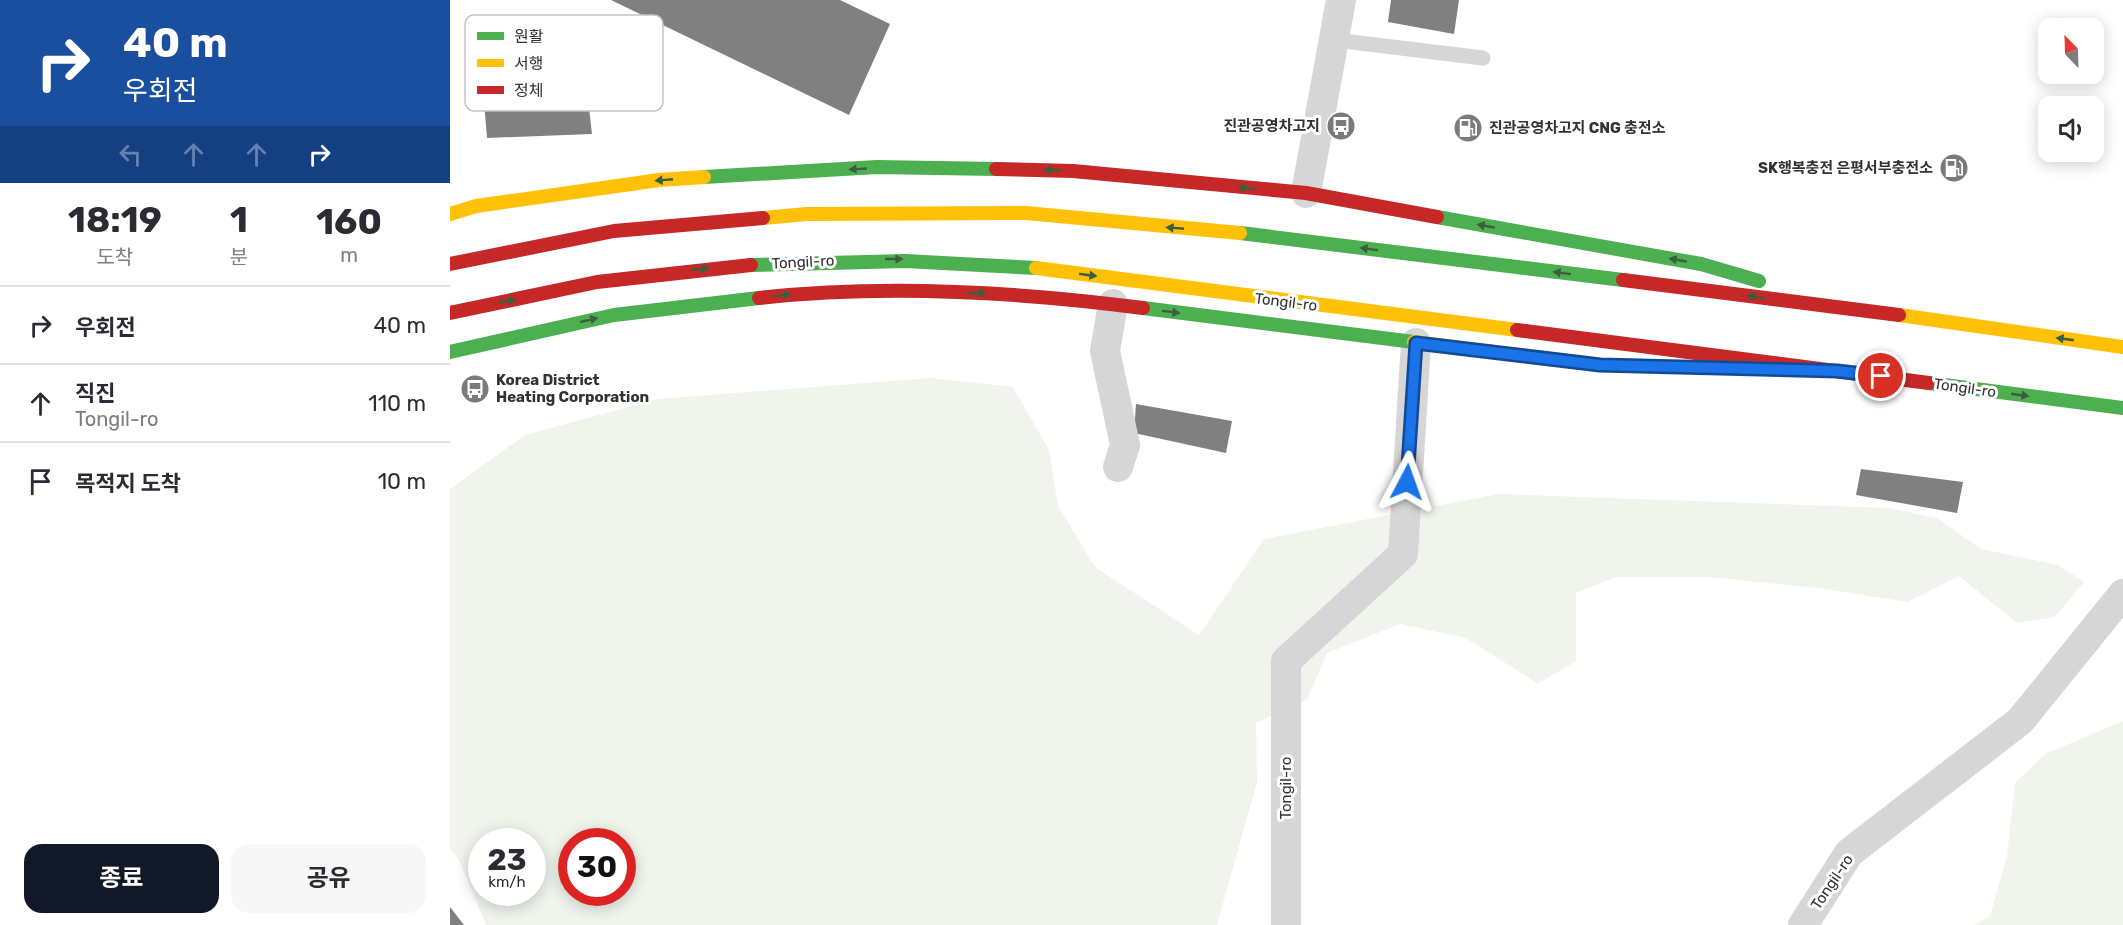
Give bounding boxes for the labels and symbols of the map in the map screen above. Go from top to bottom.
legend [465,15,663,111]
north arrow [2038,18,2104,84]
text: 원활 [514,27,544,46]
text: 서행 [514,54,543,73]
text: 정체 [514,81,543,100]
bus stop icon: 진관공영차고지 [1325,110,1357,142]
fuel station icon: 진관공영차고지 CNG 충전소 [1452,112,1484,144]
place label: 진관공영차고지 [1223,117,1320,135]
place label: 진관공영차고지 CNG 충전소 [1489,119,1666,137]
fuel station icon: SK행복충전 은평서부충전소 [1938,152,1970,184]
place label: SK행복충전 은평서부충전소 [1758,159,1933,177]
one-way arrow [849,164,868,173]
one-way arrow [1044,166,1063,175]
one-way arrow [654,175,673,185]
one-way arrow [1238,183,1257,193]
one-way arrow [1476,221,1495,230]
one-way arrow [1165,223,1184,233]
one-way arrow [1359,244,1378,254]
street label: Tongil-ro [771,251,835,273]
one-way arrow [885,254,904,264]
one-way arrow [1668,255,1687,264]
one-way arrow [690,264,709,274]
one-way arrow [1553,268,1572,278]
one-way arrow [1079,271,1098,280]
one-way arrow [968,288,987,298]
street label: Tongil-ro [1254,289,1318,315]
one-way arrow [773,291,792,300]
one-way arrow [1746,292,1765,302]
one-way arrow [498,296,517,305]
one-way arrow [1162,307,1181,316]
one-way arrow [580,315,598,325]
one-way arrow [2055,334,2074,343]
pin [1855,350,1906,401]
place label: Korea District Heating Corporation [496,371,649,406]
bus stop icon: Korea District Heating Corporation [459,373,491,405]
street label: Tongil-ro [1933,375,1997,401]
one-way arrow [2010,390,2029,400]
position arrow [1375,450,1439,514]
street label: Tongil-ro [1277,757,1295,819]
speed limit sign: 30 [558,828,636,906]
street label: Tongil-ro [1807,851,1857,913]

